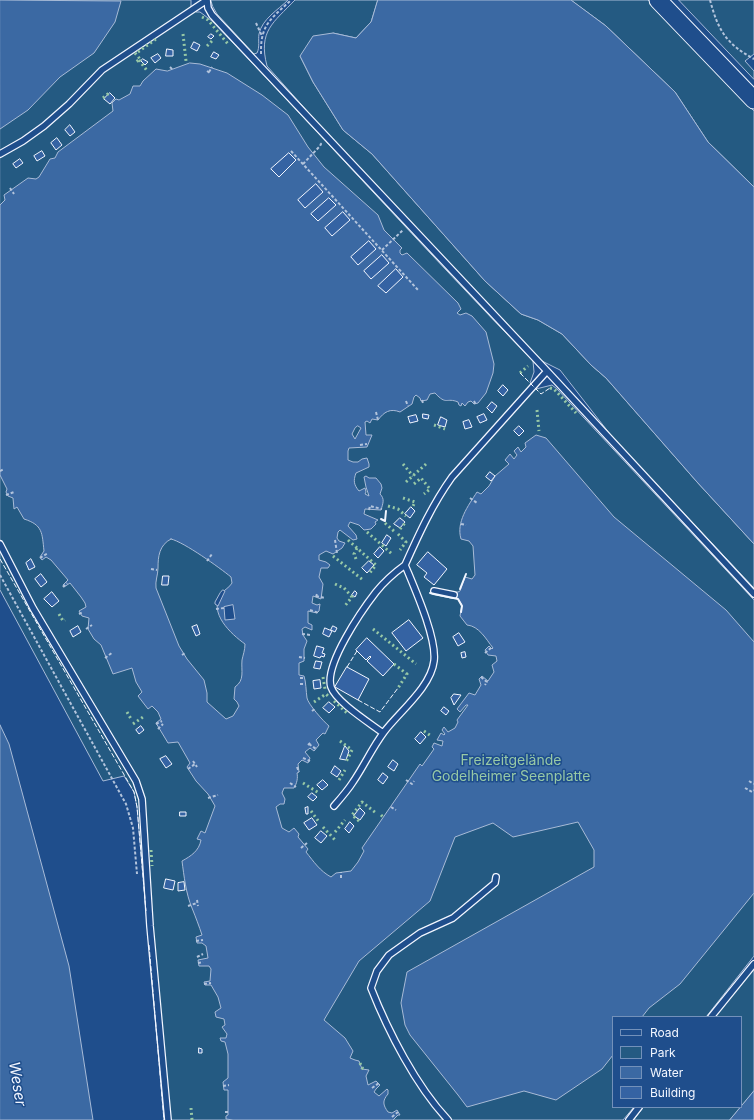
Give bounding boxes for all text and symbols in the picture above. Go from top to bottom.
park label: Freizeitgelände Godelheimer Seenplatte [432,753,590,786]
legend [612,1016,742,1108]
text: Road [650,1025,679,1040]
text: Park [650,1045,676,1060]
water label: Weser [5,1060,29,1108]
text: Water [650,1065,683,1080]
text: Building [650,1085,695,1100]

